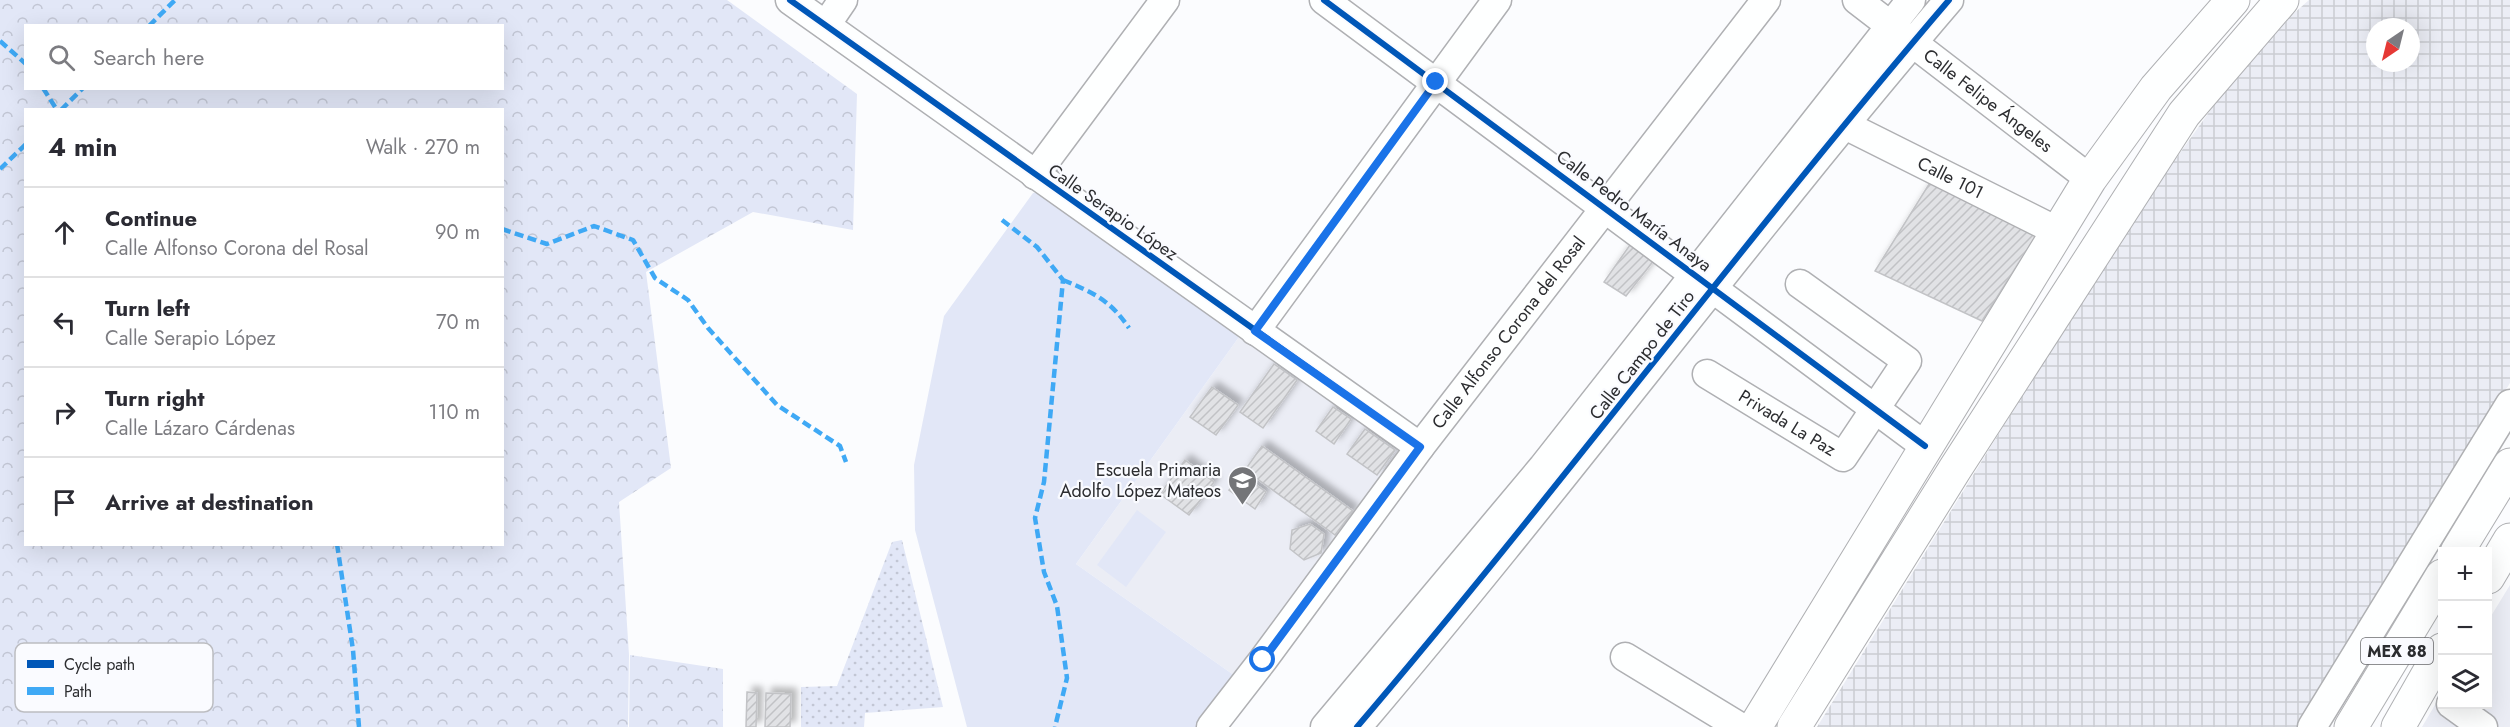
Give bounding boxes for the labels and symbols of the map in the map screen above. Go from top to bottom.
north arrow [2366,18,2420,72]
street label: Calle Felipe Ángeles [1918,42,2058,159]
route end [1422,68,1448,94]
street label: Calle Pedro María Anaya [1551,144,1717,278]
street label: Calle 101 [1913,150,1988,205]
street label: Calle Serapio López [1043,157,1184,267]
street label: Calle Alfonso Corona del Rosal [1426,231,1591,435]
street label: Calle Campo de Tiro [1583,285,1701,425]
street label: Privada La Paz [1734,383,1841,463]
place label: Escuela Primaria Adolfo López Mateos [1060,457,1221,504]
school or university icon: Escuela Primaria Adolfo López Mateos [1226,464,1258,506]
road number: MEX 88 [2361,638,2433,664]
legend [15,643,213,712]
route start [1249,646,1275,672]
text: Cycle path [64,653,135,676]
text: Path [64,680,92,703]

